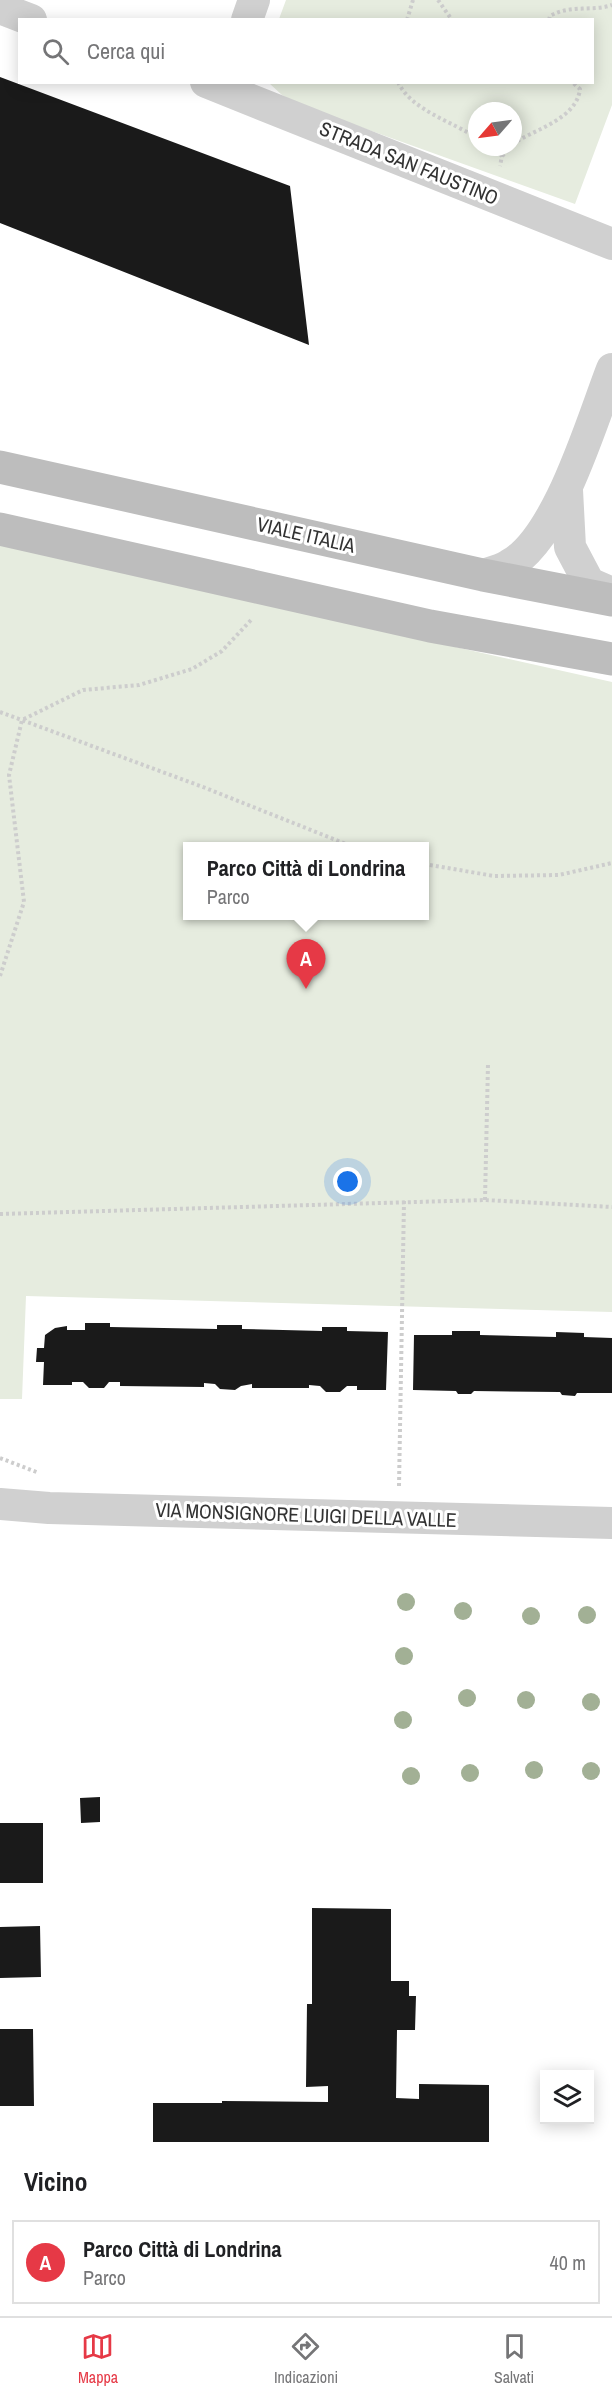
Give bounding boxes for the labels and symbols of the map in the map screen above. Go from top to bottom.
north arrow [468,102,522,156]
street label: STRADA SAN FAUSTINO [316,114,503,211]
street label: VIALE ITALIA [254,510,358,559]
pin: A [286,940,326,989]
your location [333,1167,362,1196]
street label: VIA MONSIGNORE LUIGI DELLA VALLE [155,1496,457,1533]

